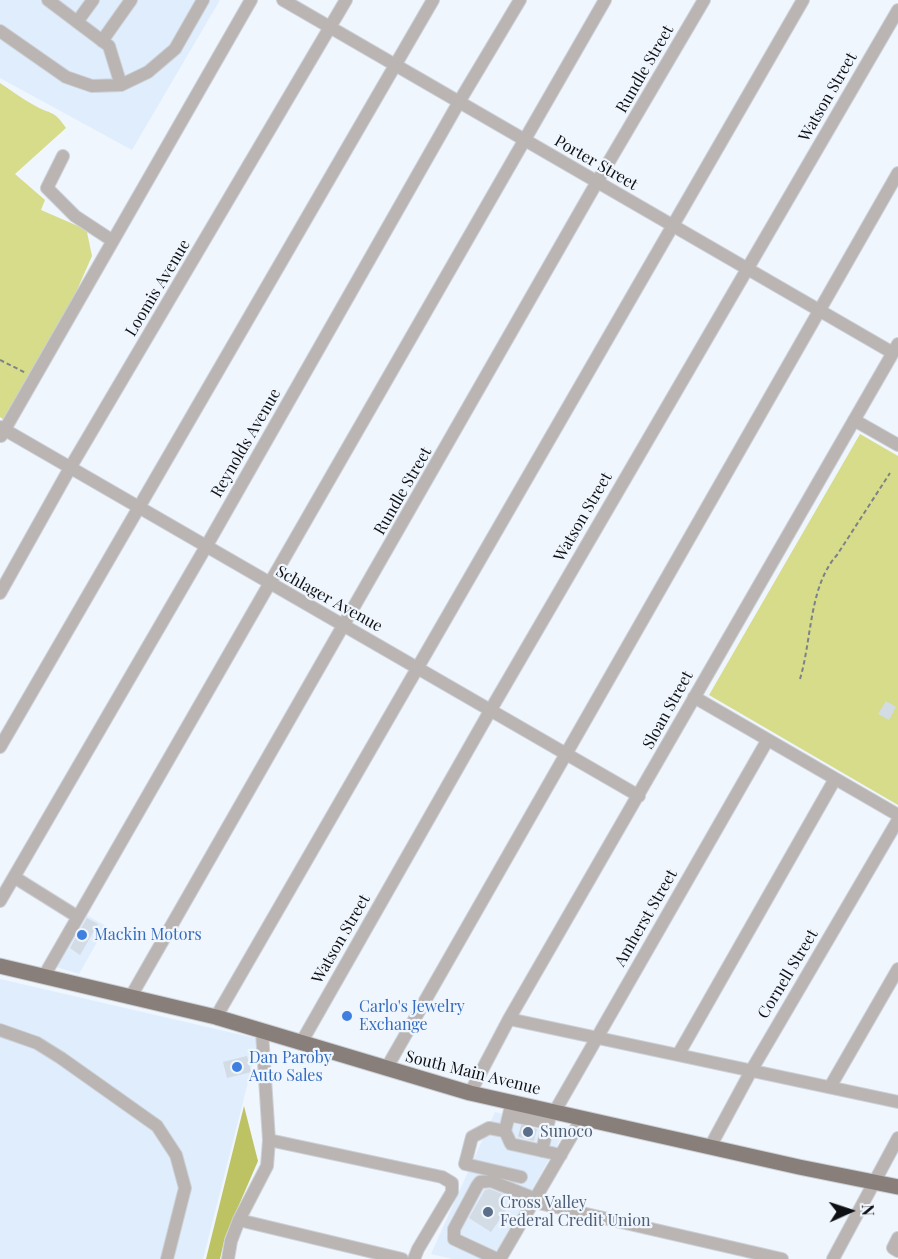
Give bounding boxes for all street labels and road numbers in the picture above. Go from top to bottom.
street label: Rundle Street [612,22,678,116]
street label: Watson Street [795,49,861,145]
street label: Porter Street [551,131,641,195]
street label: Loomis Avenue [122,236,194,340]
street label: Reynolds Avenue [207,385,285,501]
street label: Rundle Street [370,444,436,538]
street label: Watson Street [550,469,616,565]
street label: Schlager Avenue [272,562,386,636]
street label: Sloan Street [639,668,697,752]
street label: Amherst Street [611,866,681,970]
street label: Watson Street [308,891,374,987]
street label: Cornell Street [754,926,822,1022]
street label: South Main Avenue [403,1047,543,1099]

